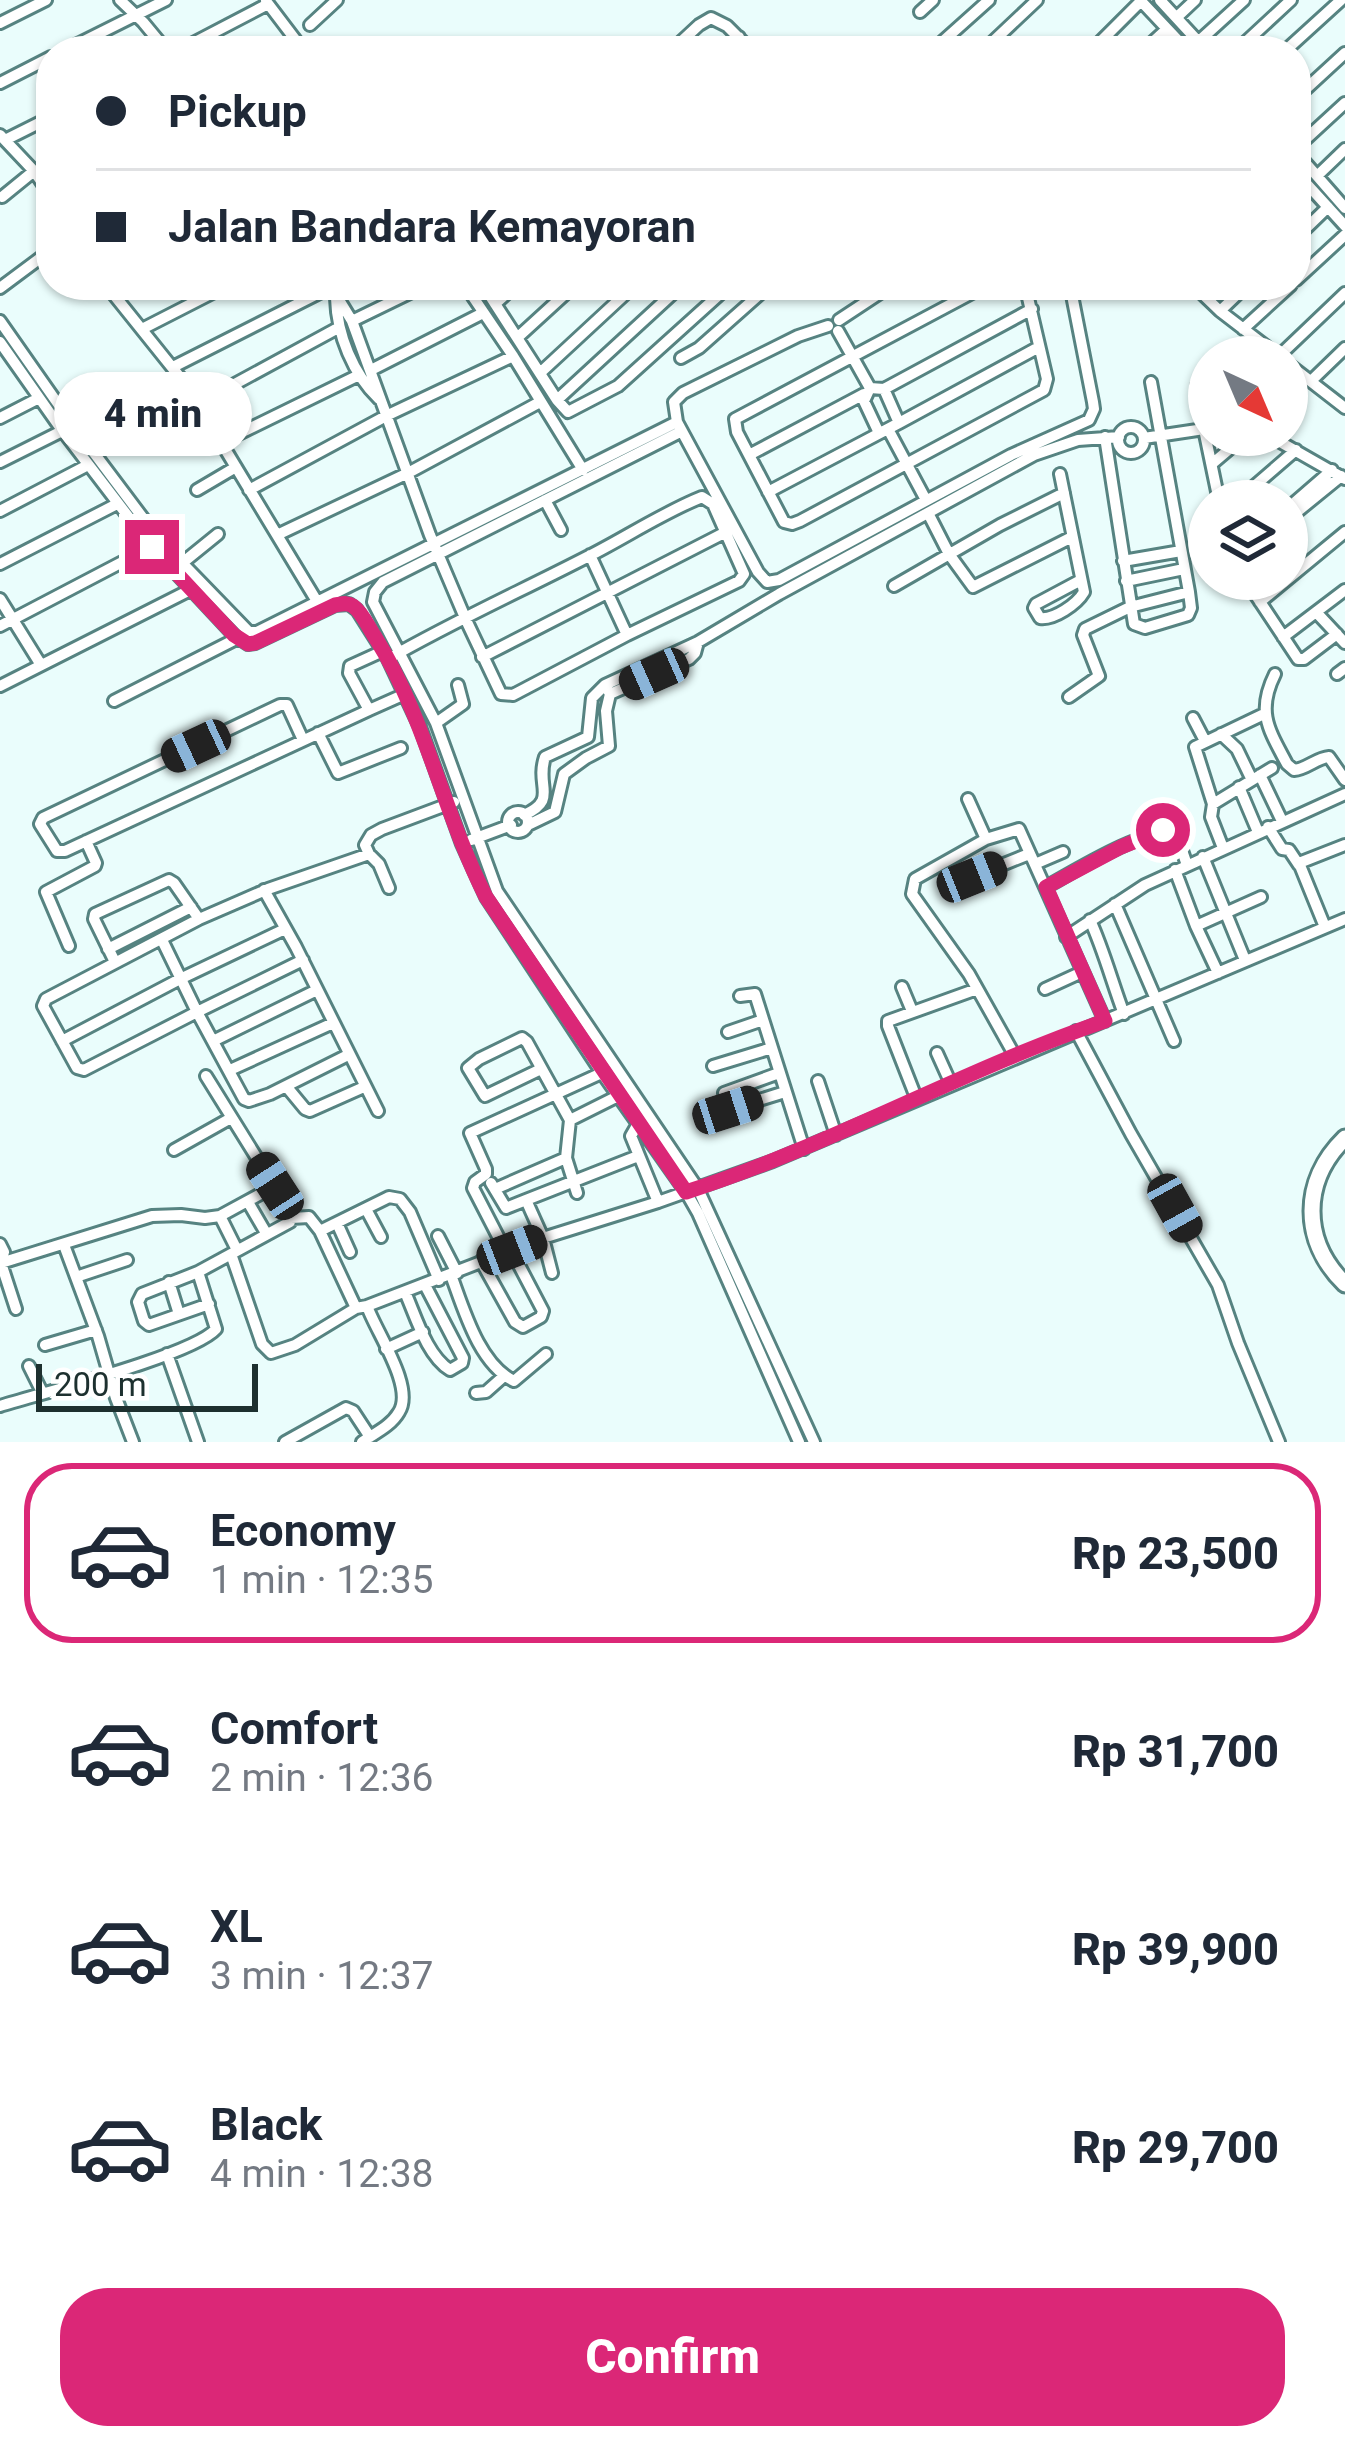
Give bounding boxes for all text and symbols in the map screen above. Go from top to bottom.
text: Pickup [168,85,307,138]
text: Jalan Bandara Kemayoran [168,200,696,253]
north arrow [1188,336,1308,456]
map controls [1188,336,1308,600]
callout: 4 min [53,373,251,457]
text: 4 min [104,391,202,437]
button: layers [1188,480,1308,600]
route end [125,520,179,574]
car [614,643,694,705]
car [156,714,236,778]
route start [1136,803,1190,857]
car [932,847,1012,907]
car [688,1082,768,1138]
car [240,1146,310,1226]
car [1142,1168,1208,1248]
car [472,1220,552,1280]
scale bar [36,1358,258,1411]
text: 200 m [54,1365,147,1404]
icon: car [66,1499,174,1607]
text: Economy [210,1504,396,1557]
text: Rp 23,500 [1072,1527,1279,1580]
text: 1 min · 12:35 [210,1557,433,1603]
icon: car [66,1697,174,1805]
text: Comfort [210,1702,378,1755]
text: Rp 31,700 [1072,1725,1279,1778]
text: 2 min · 12:36 [210,1755,433,1801]
icon: car [66,1895,174,2003]
text: XL [210,1900,263,1953]
text: Rp 39,900 [1072,1923,1279,1976]
text: 3 min · 12:37 [210,1953,433,1999]
icon: car [66,2093,174,2201]
text: Black [210,2098,322,2151]
text: Rp 29,700 [1072,2121,1279,2174]
text: 4 min · 12:38 [210,2151,433,2197]
button: Confirm [60,2288,1285,2426]

